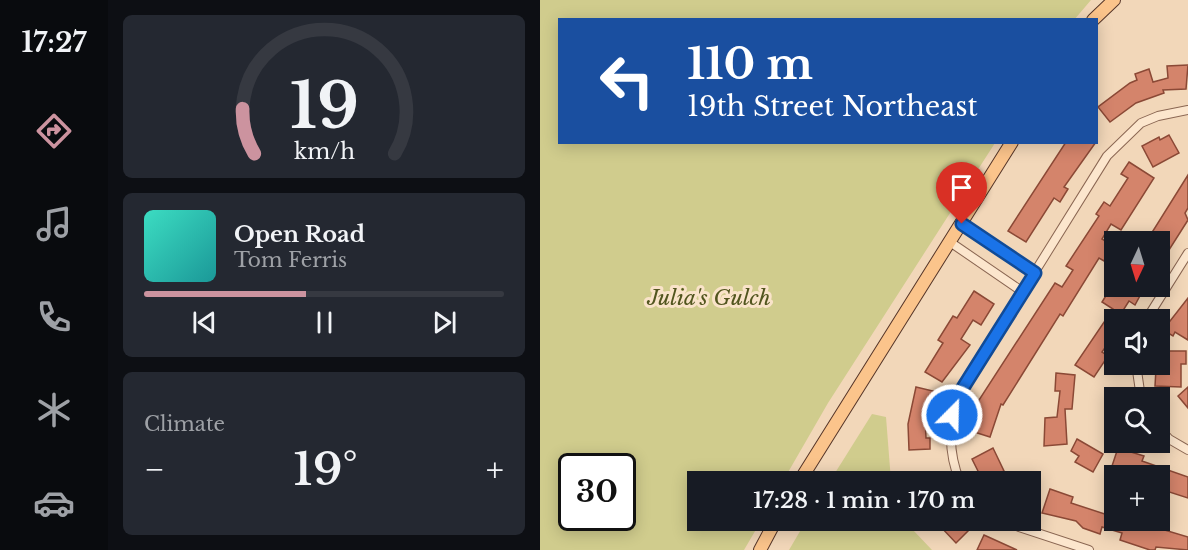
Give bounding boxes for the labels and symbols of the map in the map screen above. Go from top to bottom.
pin [936,162,987,224]
north arrow [1104,231,1170,297]
park label: Julia's Gulch [646,285,771,311]
position arrow [920,383,984,447]
speed limit sign: 30 [558,453,636,531]

